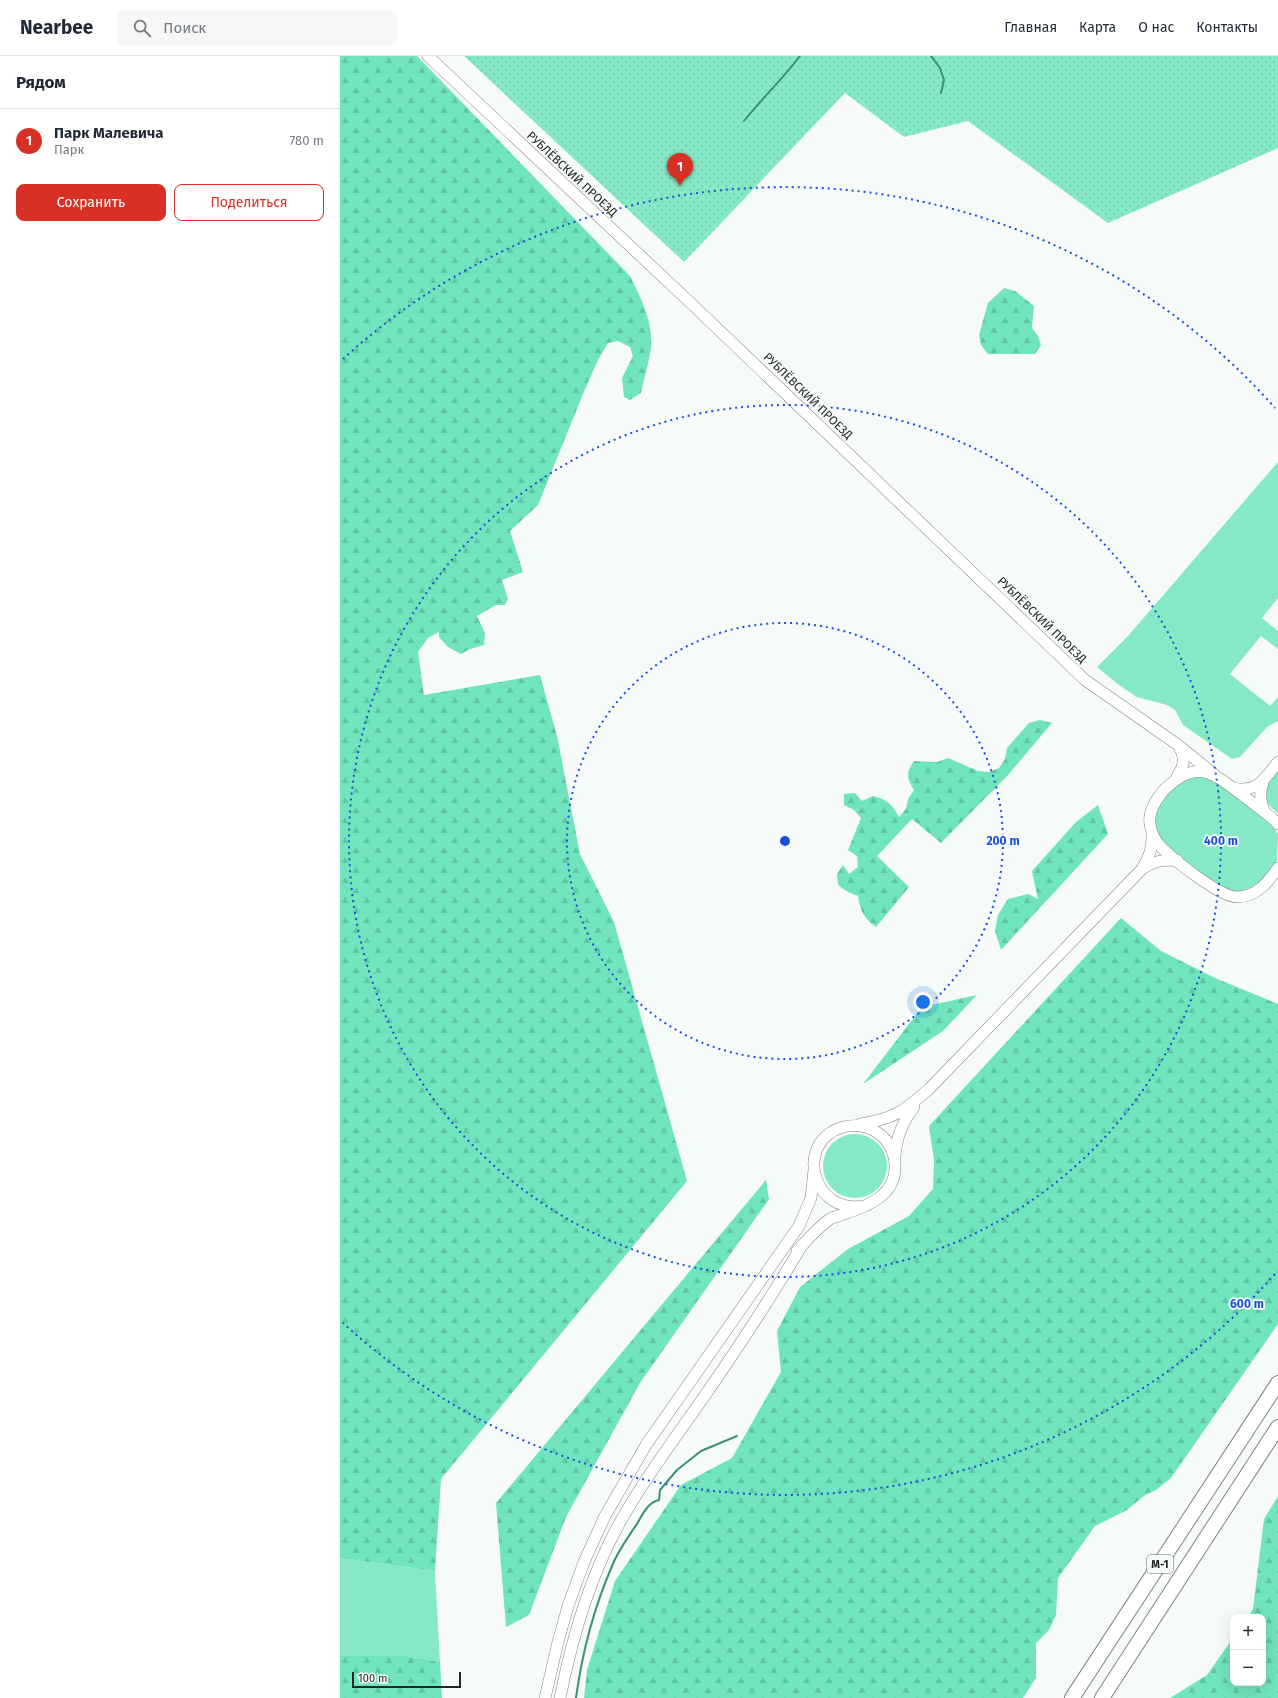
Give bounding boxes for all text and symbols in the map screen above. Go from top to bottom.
search box [117,10,397,46]
text: Nearbee [20,16,93,39]
icon: search [131,17,153,39]
text: Поиск [163,19,206,37]
text: Главная [1004,19,1057,36]
text: Карта [1079,19,1116,36]
text: О нас [1138,19,1174,36]
text: Контакты [1196,19,1258,36]
text: Рядом [16,72,66,93]
text: Парк Малевича [54,124,163,142]
street label: РУБЛЁВСКИЙ ПРОЕЗД [524,128,621,219]
text: 1 [26,133,32,148]
text: 780 m [289,133,324,148]
text: Парк [54,142,84,157]
pin: 1 [667,153,693,186]
button: Сохранить [16,184,166,221]
button: Поделиться [174,184,324,221]
street label: РУБЛЁВСКИЙ ПРОЕЗД [761,349,856,442]
street label: РУБЛЁВСКИЙ ПРОЕЗД [995,573,1090,666]
centre of rings [778,834,792,848]
text: 200 m [986,834,1020,848]
text: 400 m [1204,834,1238,848]
your location [913,992,933,1012]
text: 600 m [1230,1297,1264,1311]
road number: М-1 [1147,1555,1173,1573]
map controls [1230,1614,1266,1686]
button: + [1230,1614,1266,1650]
button: − [1230,1650,1266,1686]
scale bar [352,1670,461,1689]
text: 100 m [358,1672,387,1685]

